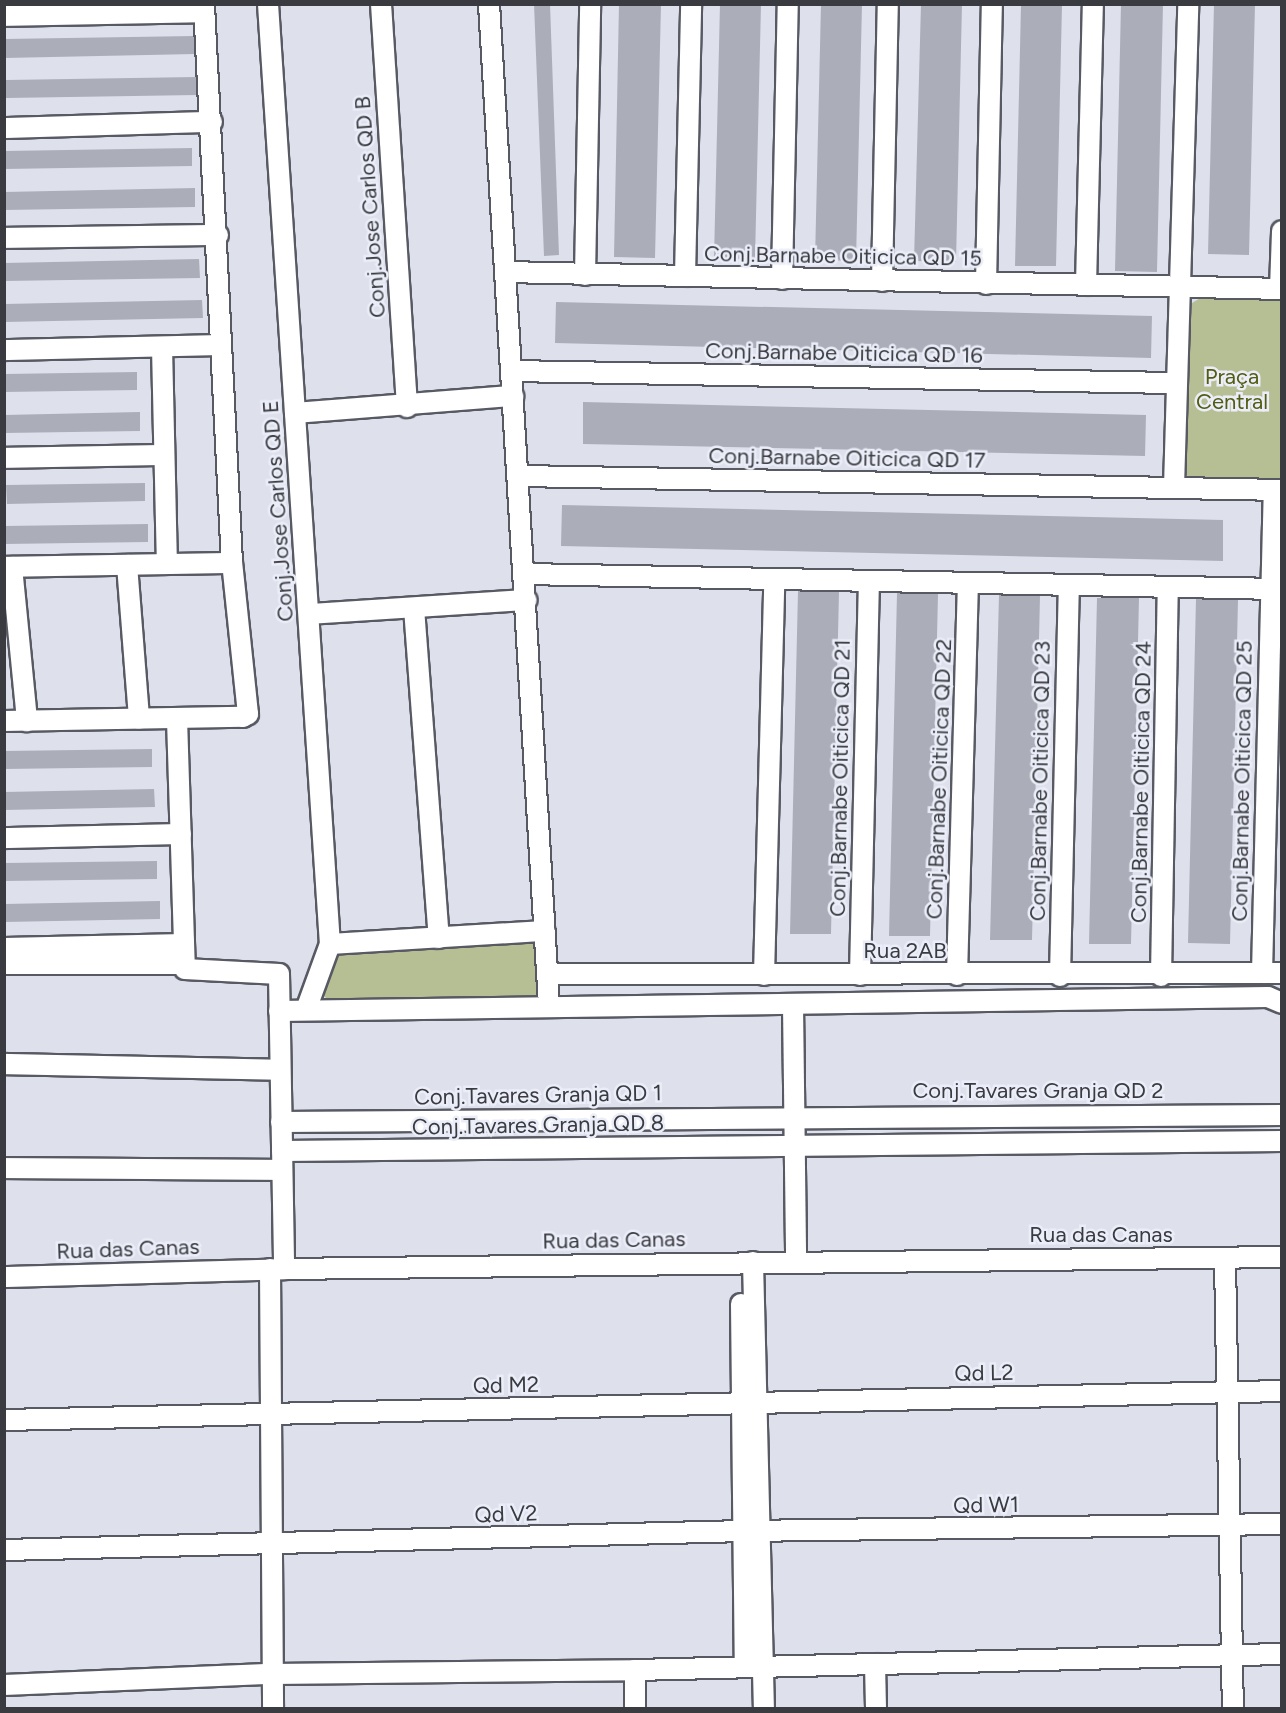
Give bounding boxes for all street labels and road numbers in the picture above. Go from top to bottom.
street label: Conj.Jose Carlos QD B [349,95,391,319]
street label: Conj.Barnabe Oiticica QD 15 [704,240,982,272]
street label: Conj.Barnabe Oiticica QD 16 [705,337,983,369]
street label: Conj.Jose Carlos QD E [257,399,299,623]
street label: Conj.Barnabe Oiticica QD 17 [708,442,986,474]
street label: Conj.Barnabe Oiticica QD 22 [921,638,957,920]
street label: Conj.Barnabe Oiticica QD 21 [824,639,856,917]
street label: Conj.Barnabe Oiticica QD 25 [1226,640,1258,922]
street label: Conj.Barnabe Oiticica QD 23 [1024,641,1056,921]
street label: Conj.Barnabe Oiticica QD 24 [1125,641,1157,923]
street label: Rua 2AB [863,938,947,964]
street label: Conj.Tavares Granja QD 2 [912,1078,1164,1104]
street label: Conj.Tavares Granja QD 1 [414,1080,662,1110]
street label: Conj.Tavares Granja QD 8 [412,1110,664,1140]
street label: Rua das Canas [1029,1222,1173,1248]
street label: Rua das Canas [542,1226,686,1254]
street label: Rua das Canas [56,1233,200,1265]
street label: Qd L2 [954,1359,1014,1387]
street label: Qd M2 [473,1371,539,1399]
street label: Qd W1 [953,1491,1019,1519]
street label: Qd V2 [474,1500,538,1528]

